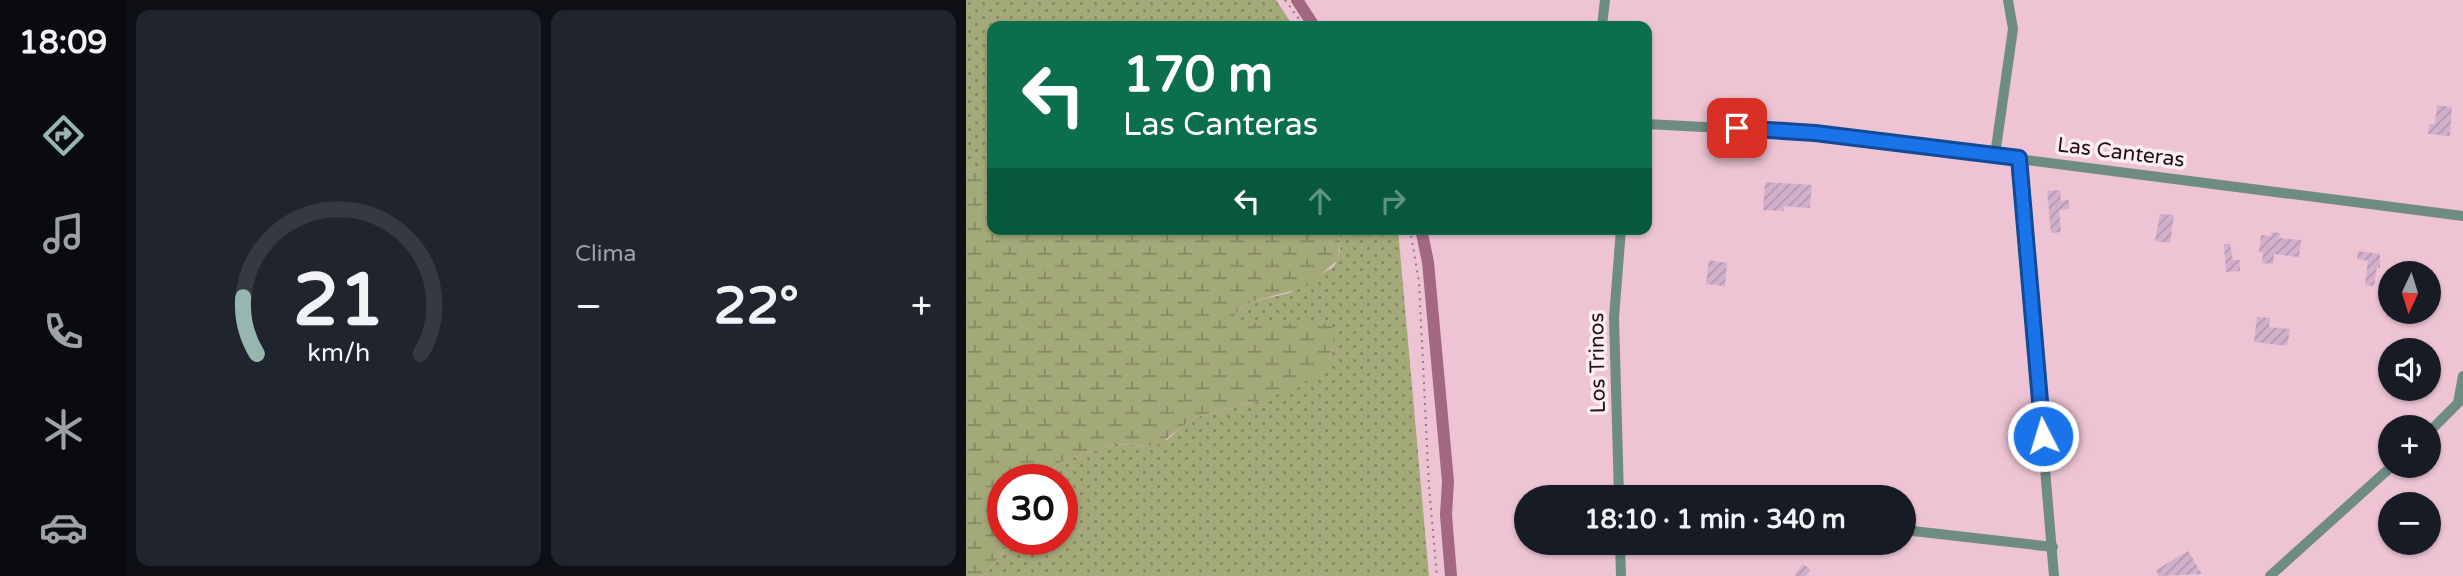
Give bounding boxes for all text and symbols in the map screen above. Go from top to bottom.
text: 18:09 [19,24,107,62]
text: 170 m [1123,46,1273,105]
icon: left [1008,49,1099,140]
pin [1707,98,1767,158]
text: Las Canteras [1123,106,1318,144]
icon: arrive [1718,109,1756,147]
icon: directions [39,111,88,160]
street label: Las Canteras [2056,132,2186,173]
icon: left [1228,182,1266,220]
icon: ahead [1301,182,1339,220]
icon: right [1374,182,1412,220]
icon: music [39,209,88,258]
text: Clima [575,240,636,268]
text: 21 [293,257,384,345]
north arrow [2378,261,2441,324]
map controls [2378,261,2441,555]
text: 22° [714,275,799,338]
text: − [575,284,602,330]
text: + [911,284,932,330]
icon: phone [39,307,88,356]
street label: Los Trinos [1584,312,1611,414]
text: km/h [307,338,370,368]
button: sound [2378,338,2441,401]
position arrow [2006,399,2080,473]
icon: climate [39,405,88,454]
button: + [2378,415,2441,478]
speed limit sign: 30 [987,464,1078,555]
button: − [2378,492,2441,555]
icon: car [39,503,88,552]
text: 18:10 · 1 min · 340 m [1584,504,1846,535]

